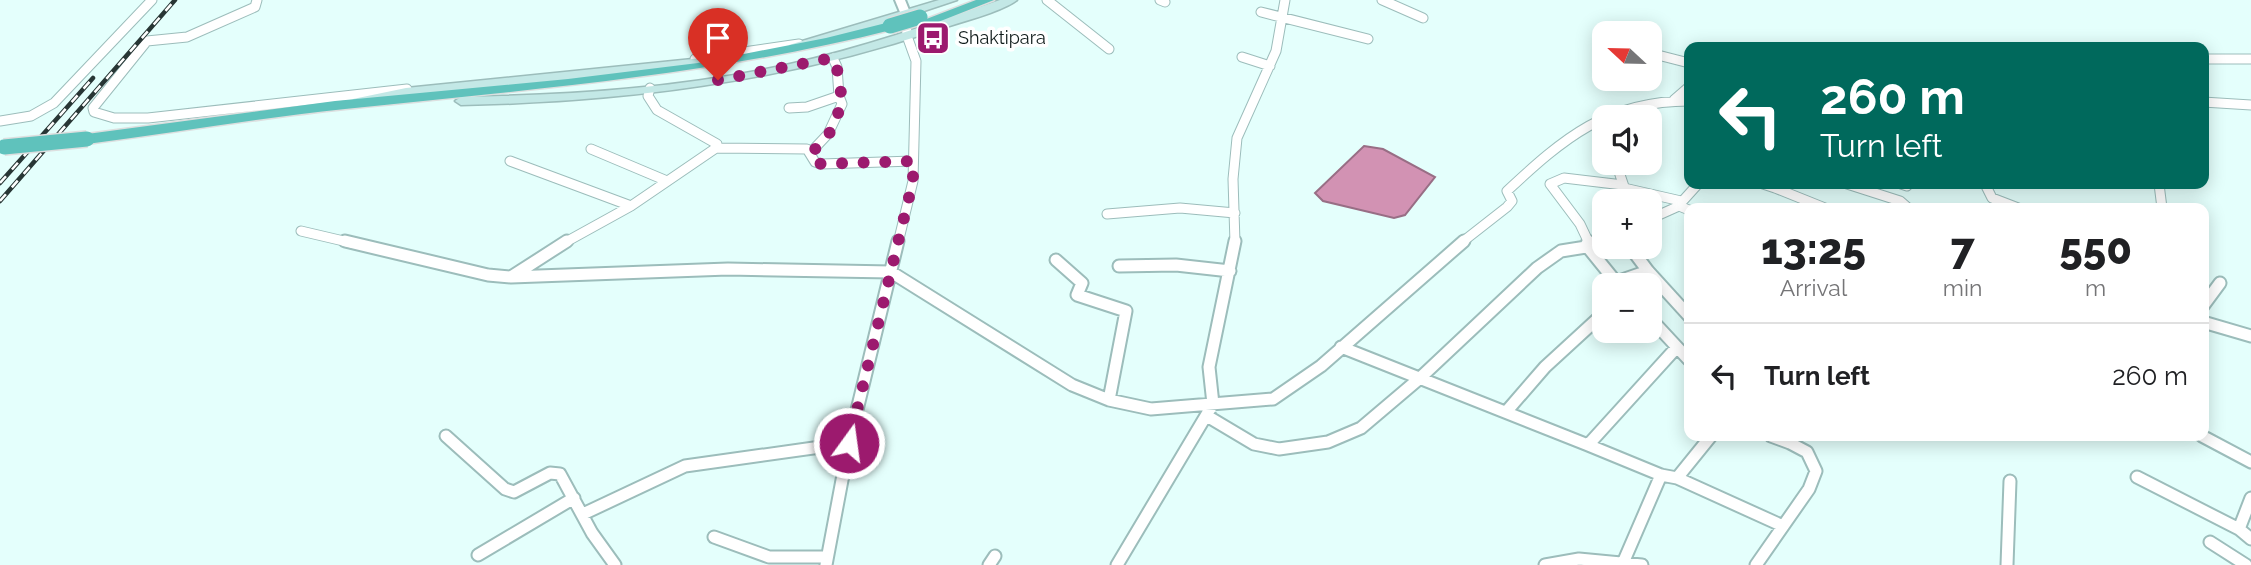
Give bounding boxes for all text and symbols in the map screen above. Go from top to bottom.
pin [688,8,748,80]
icon: arrive [699,19,737,57]
bus stop icon: Shaktipara [914,19,952,57]
north arrow [1592,21,1662,91]
map controls [1592,21,1662,343]
place label: Shaktipara [958,27,1046,48]
text: 260 m [1820,68,1965,125]
icon: left [1705,70,1796,161]
button: sound [1592,105,1662,175]
text: Turn left [1820,127,1942,164]
button: + [1592,189,1662,259]
text: 13:25 [1761,225,1866,274]
text: 7 [1951,225,1975,274]
text: 550 [2059,225,2132,274]
button: − [1592,273,1662,343]
text: Arrival [1780,274,1847,301]
text: min [1943,274,1982,301]
text: m [2085,274,2106,301]
icon: left [1705,357,1743,395]
text: Turn left [1764,361,1870,391]
text: 260 m [2112,361,2188,391]
position arrow [812,406,886,480]

